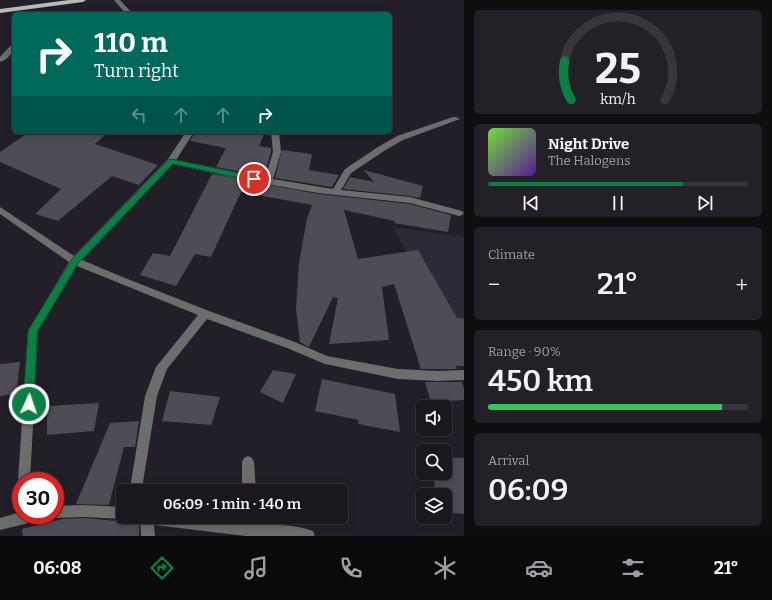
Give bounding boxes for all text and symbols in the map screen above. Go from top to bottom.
text: 110 m [94,26,168,59]
icon: right [28,28,80,80]
text: 25 [595,44,641,94]
text: Turn right [94,60,179,82]
text: km/h [600,91,636,108]
icon: left [128,104,150,126]
icon: ahead [170,104,192,126]
icon: ahead [212,104,234,126]
icon: right [254,104,276,126]
text: Night Drive [548,135,629,153]
text: The Halogens [548,153,630,168]
pin [237,162,271,196]
icon: arrive [243,168,265,190]
icon: previous [520,192,542,214]
icon: pause [607,192,629,214]
icon: next [694,192,716,214]
text: Climate [488,247,535,262]
text: 21° [597,266,638,302]
text: − [488,271,500,298]
text: + [735,271,748,298]
text: Range · 90% [488,344,561,359]
text: 450 km [488,363,593,399]
position arrow [8,383,50,425]
map controls [416,400,452,524]
button: sound [416,400,452,436]
button: search [416,444,452,480]
text: Arrival [488,453,529,468]
speed limit sign: 30 [12,472,64,524]
text: 06:09 [488,472,568,508]
button: layers [416,488,452,524]
text: 06:09 · 1 min · 140 m [163,495,301,513]
icon: directions [148,554,176,582]
icon: music [242,554,270,582]
icon: phone [337,554,365,582]
icon: climate [431,554,459,582]
icon: car [525,554,553,582]
icon: filters [619,554,647,582]
text: 06:08 [33,557,82,579]
text: 21° [714,557,739,579]

